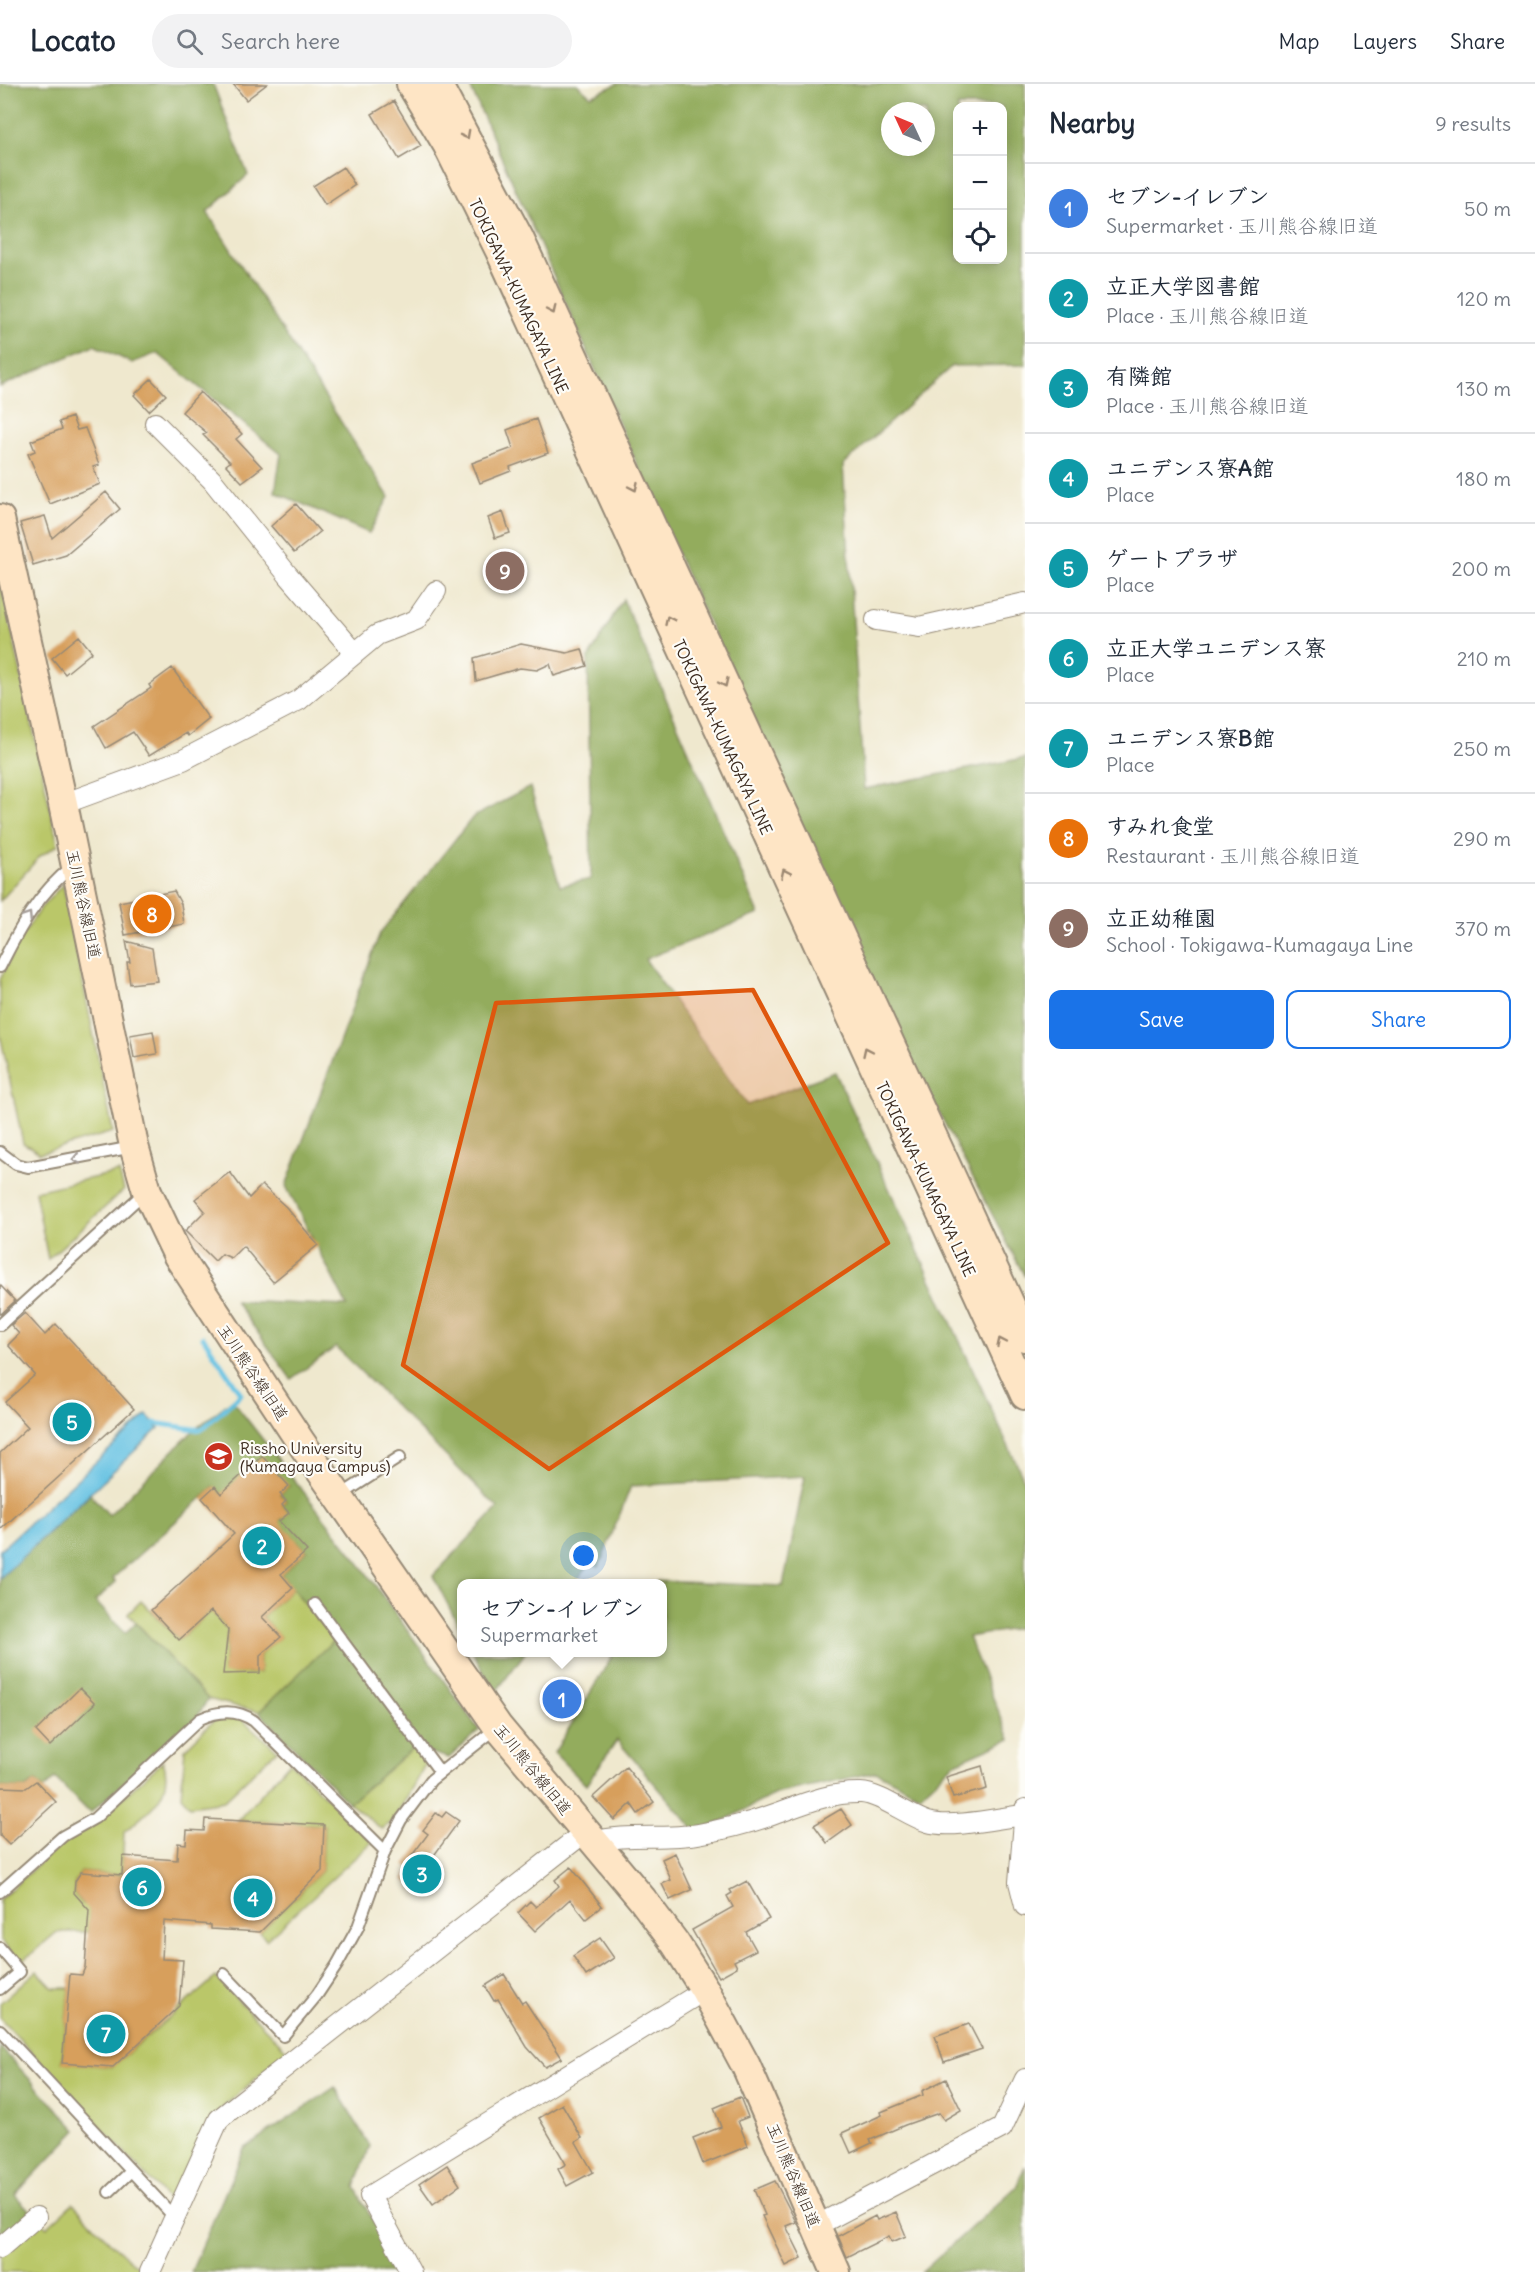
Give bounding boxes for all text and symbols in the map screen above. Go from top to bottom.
search box [152,14,572,68]
text: Locato [30,23,116,59]
icon: search [173,25,206,58]
text: Search here [221,27,340,55]
text: Map [1279,28,1319,55]
text: Layers [1352,28,1417,55]
text: Share [1450,28,1505,55]
north arrow [881,102,935,156]
map controls [953,102,1007,264]
button: + [953,102,1007,156]
text: Nearby [1049,107,1135,140]
text: 9 results [1435,111,1511,136]
one-way arrow [459,129,470,139]
button: − [953,156,1007,210]
text: セブン-イレブン [1106,182,1269,210]
street label: TOKIGAWA-KUMAGAYA LINE [465,195,573,397]
text: 1 [1065,196,1072,221]
text: 50 m [1464,196,1511,221]
button: locate [953,210,1007,264]
text: Supermarket · 玉川熊谷線旧道 [1106,213,1378,238]
text: 立正大学図書館 [1106,272,1260,300]
text: 2 [1063,286,1074,311]
text: 120 m [1457,286,1511,311]
one-way arrow [545,303,557,314]
text: Place · 玉川熊谷線旧道 [1106,303,1308,328]
text: 有隣館 [1106,362,1172,390]
text: 3 [1063,376,1074,401]
text: 130 m [1456,376,1511,401]
text: Place · 玉川熊谷線旧道 [1106,393,1308,418]
text: ユニデンス寮A館 [1106,454,1274,482]
text: 4 [1063,466,1074,491]
text: 180 m [1456,466,1511,491]
one-way arrow [626,481,638,492]
text: Place [1106,482,1154,507]
text: ゲートプラザ [1106,544,1238,572]
pin: 9 [486,548,524,594]
text: 5 [1063,556,1074,581]
text: 200 m [1451,556,1511,581]
text: Place [1106,572,1154,597]
one-way arrow [664,615,676,626]
text: 立正大学ユニデンス寮 [1106,634,1326,662]
street label: TOKIGAWA-KUMAGAYA LINE [669,636,777,838]
text: 6 [1063,646,1074,671]
text: 210 m [1457,646,1511,671]
text: Place [1106,662,1154,687]
one-way arrow [717,677,729,688]
text: ユニデンス寮B館 [1106,724,1274,752]
text: 7 [1064,736,1073,761]
text: 250 m [1453,736,1511,761]
text: Place [1106,752,1154,777]
text: すみれ食堂 [1106,812,1214,840]
text: 8 [1063,826,1074,851]
text: 290 m [1453,826,1511,851]
text: Restaurant · 玉川熊谷線旧道 [1106,843,1359,868]
street label: 玉川熊谷線旧道 [63,847,105,961]
one-way arrow [781,869,793,880]
pin: 8 [132,892,172,936]
text: 立正幼稚園 [1106,904,1216,932]
one-way arrow [21,912,32,923]
text: 9 [1063,916,1074,941]
text: 370 m [1454,916,1511,941]
text: School · Tokigawa-Kumagaya Line [1106,932,1413,957]
button: Save [1049,990,1274,1049]
button: Share [1286,990,1511,1049]
one-way arrow [862,1046,874,1057]
street label: TOKIGAWA-KUMAGAYA LINE [872,1078,980,1280]
one-way arrow [72,1151,82,1164]
street label: 玉川熊谷線旧道 [213,1320,293,1424]
one-way arrow [996,1338,1008,1349]
pin: 5 [52,1400,92,1444]
place label: Rissho University (Kumagaya Campus) [240,1438,391,1476]
school or university icon: Rissho University (Kumagaya Campus) [203,1441,235,1473]
pin: 2 [242,1524,282,1568]
your location [569,1541,598,1570]
popup [457,1579,667,1657]
text: セブン-イレブン [480,1594,644,1622]
text: Supermarket [480,1622,598,1647]
pin: 1 [542,1676,582,1722]
street label: 玉川熊谷線旧道 [490,1719,576,1819]
pin: 3 [402,1852,442,1896]
pin: 6 [122,1864,162,1910]
pin: 4 [234,1876,272,1920]
pin: 7 [86,2012,126,2056]
street label: 玉川熊谷線旧道 [763,2120,825,2230]

